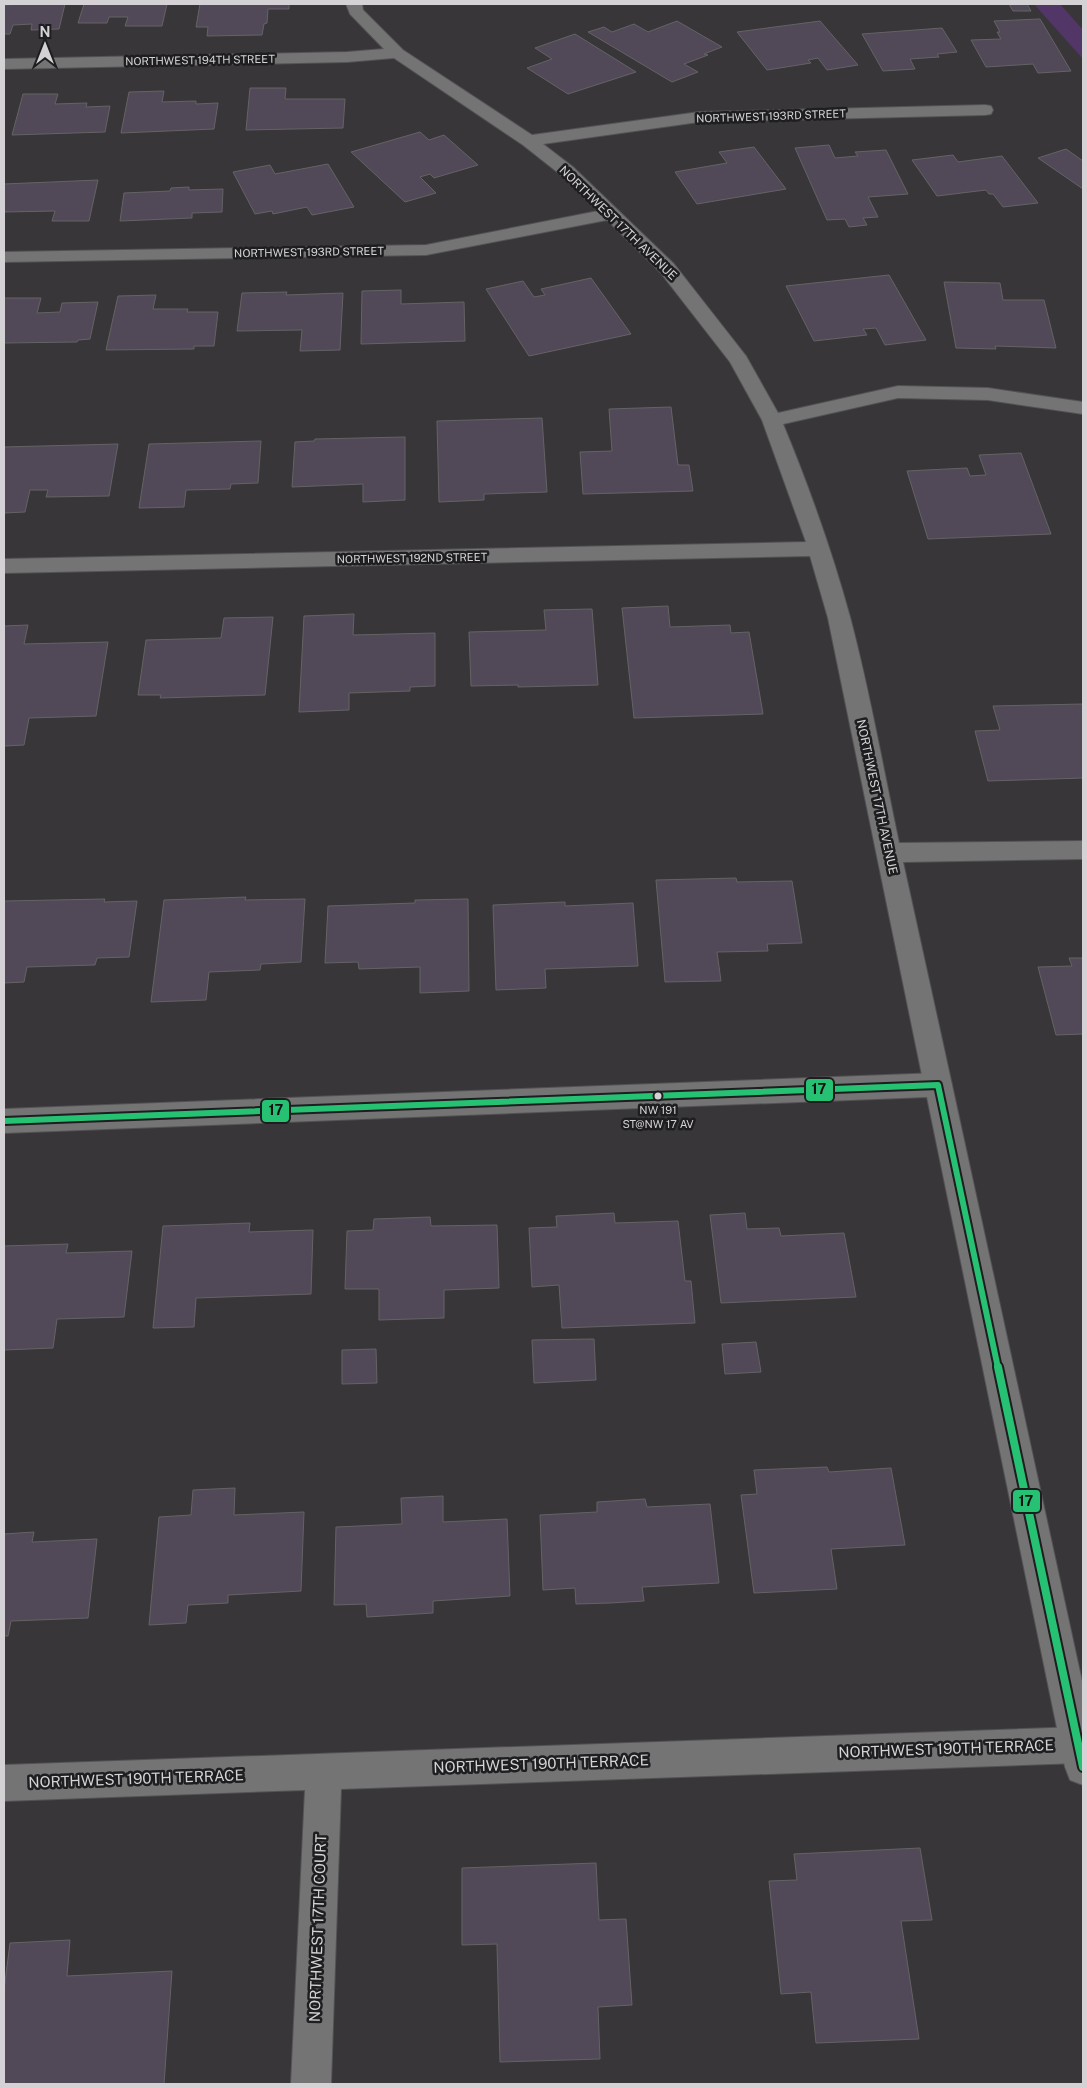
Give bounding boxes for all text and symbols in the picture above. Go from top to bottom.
north arrow [20,20,70,70]
text: N [40,24,50,40]
street label: NORTHWEST 194TH STREET [125,53,275,67]
street label: NORTHWEST 193RD STREET [696,107,847,125]
street label: NORTHWEST 17TH AVENUE [556,163,680,283]
street label: NORTHWEST 193RD STREET [234,245,385,259]
street label: NORTHWEST 192ND STREET [337,551,488,565]
street label: NORTHWEST 17TH AVENUE [854,718,900,876]
line badge: 17 [805,1078,834,1102]
text: 17 [812,1081,827,1097]
marker: NW 191 ST@NW 17 AV [653,1091,663,1101]
line badge: 17 [261,1099,290,1123]
text: 17 [269,1102,284,1118]
place label: NW 191 ST@NW 17 AV [622,1104,694,1130]
line badge: 17 [1012,1489,1041,1513]
text: 17 [1019,1493,1034,1509]
street label: NORTHWEST 190TH TERRACE [838,1736,1054,1761]
street label: NORTHWEST 190TH TERRACE [433,1751,649,1776]
street label: NORTHWEST 190TH TERRACE [28,1766,244,1791]
street label: NORTHWEST 17TH COURT [306,1833,329,2022]

